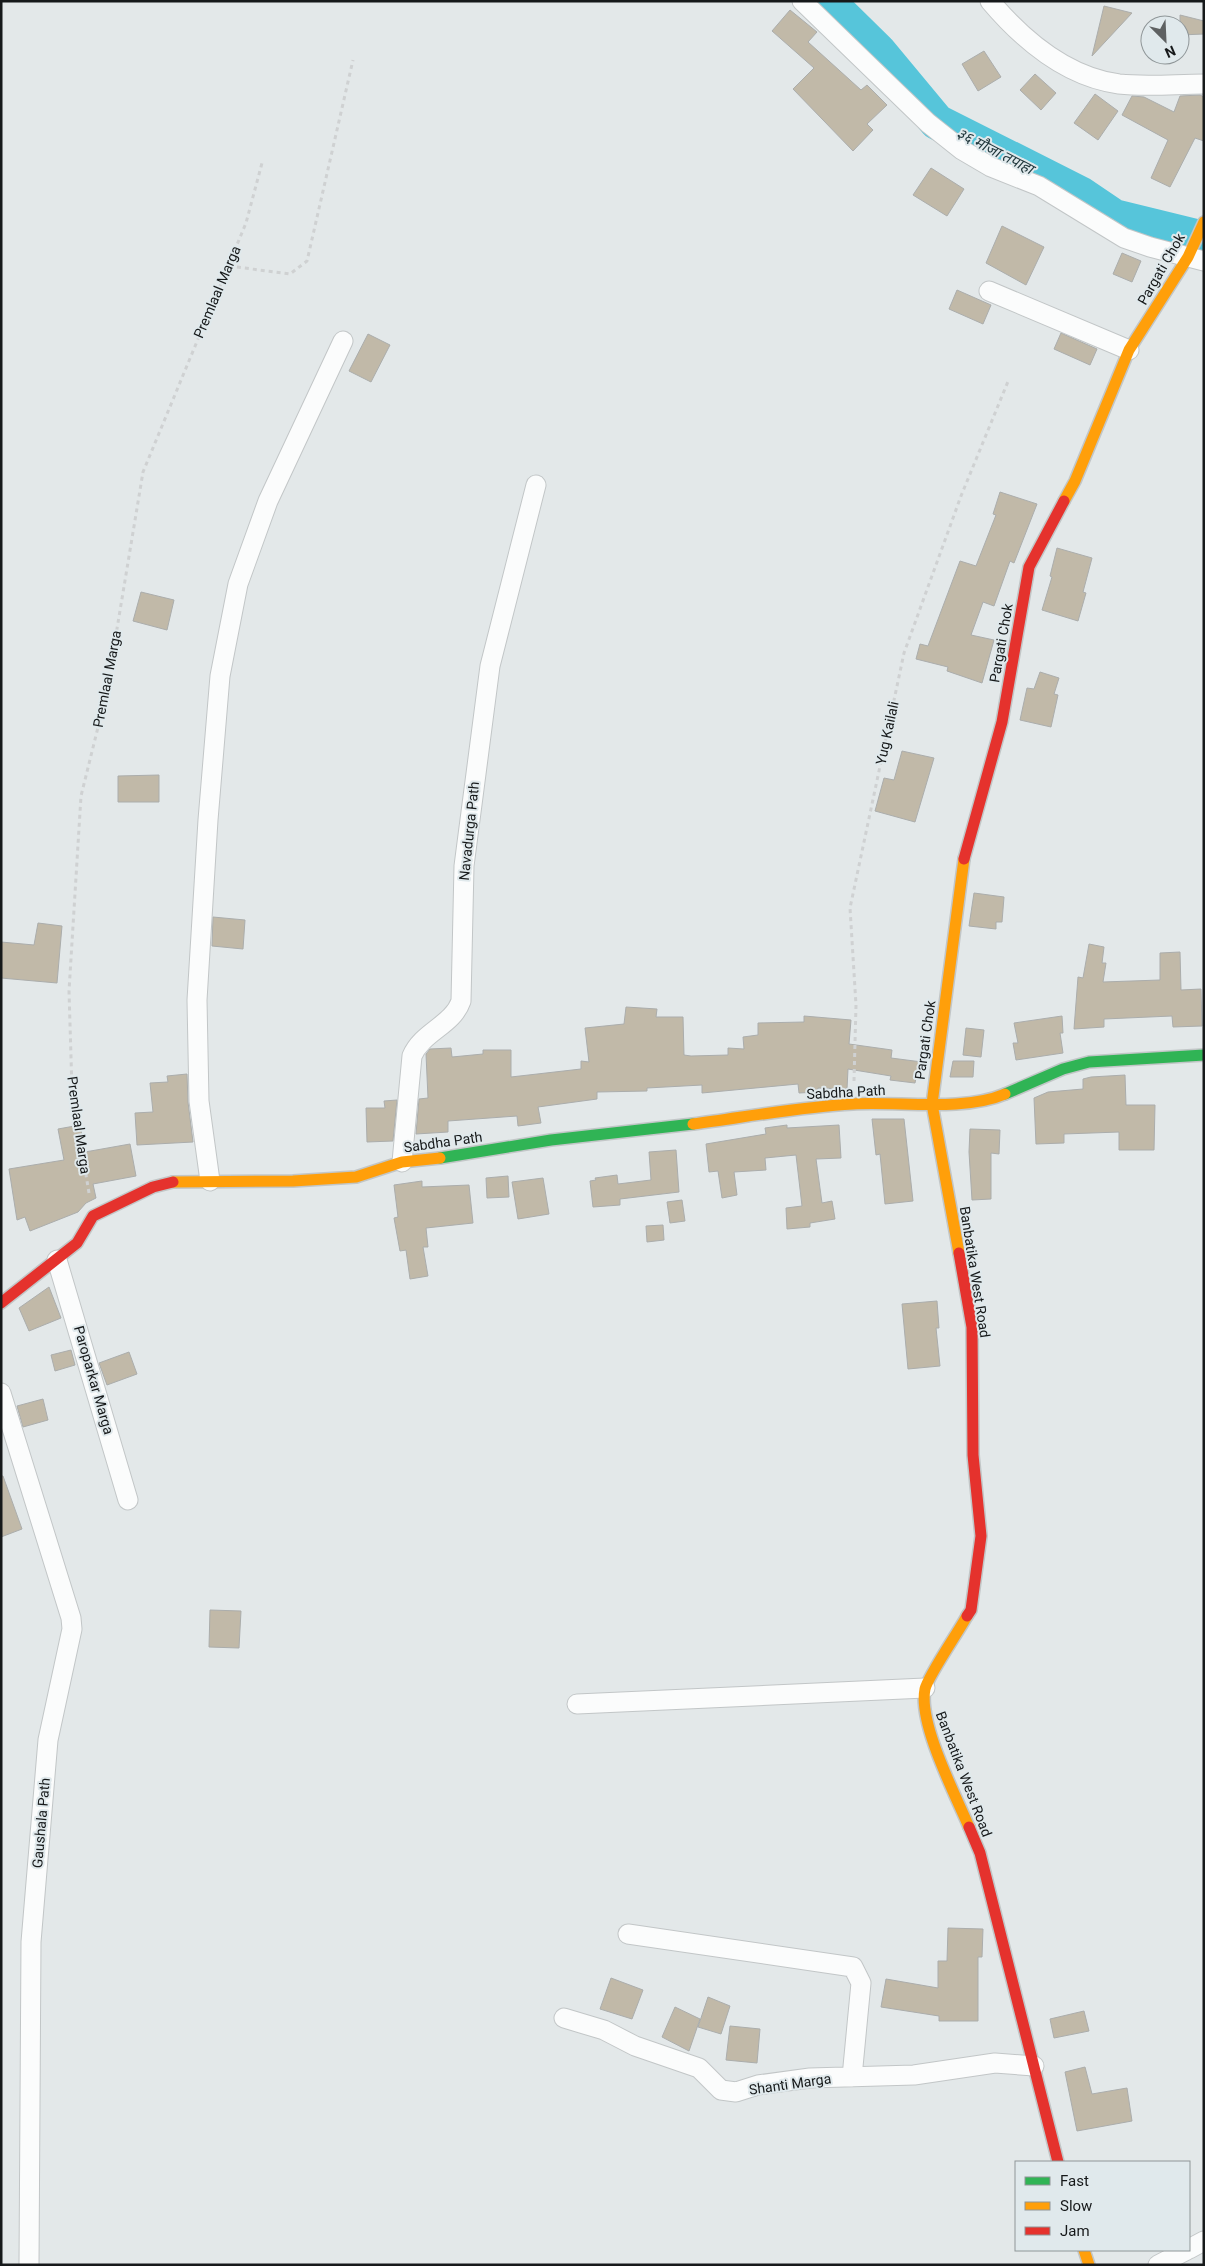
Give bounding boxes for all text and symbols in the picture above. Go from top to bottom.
north arrow [1140,15,1190,65]
text: N [1163,43,1178,61]
water label: ३६ मौजा तपाहा [954,124,1039,179]
street label: Pargati Chok [1134,230,1188,308]
street label: Premlaal Marga [190,243,244,341]
street label: Pargati Chok [986,601,1016,684]
street label: Premlaal Marga [90,629,124,729]
street label: Yug Kailali [872,700,902,766]
street label: Navadurga Path [456,781,482,881]
street label: Pargati Chok [912,998,939,1081]
street label: Premlaal Marga [64,1075,94,1175]
street label: Sabdha Path [806,1082,886,1102]
street label: Sabdha Path [403,1129,483,1155]
street label: Banbatika West Road [957,1205,993,1339]
street label: Paroparkar Marga [71,1324,117,1436]
street label: Banbatika West Road [933,1709,995,1839]
street label: Gaushala Path [29,1777,53,1869]
street label: Shanti Marga [748,2070,832,2098]
legend [1015,2161,1190,2251]
text: Fast [1060,2172,1089,2190]
text: Slow [1060,2197,1092,2215]
text: Jam [1060,2222,1090,2240]

